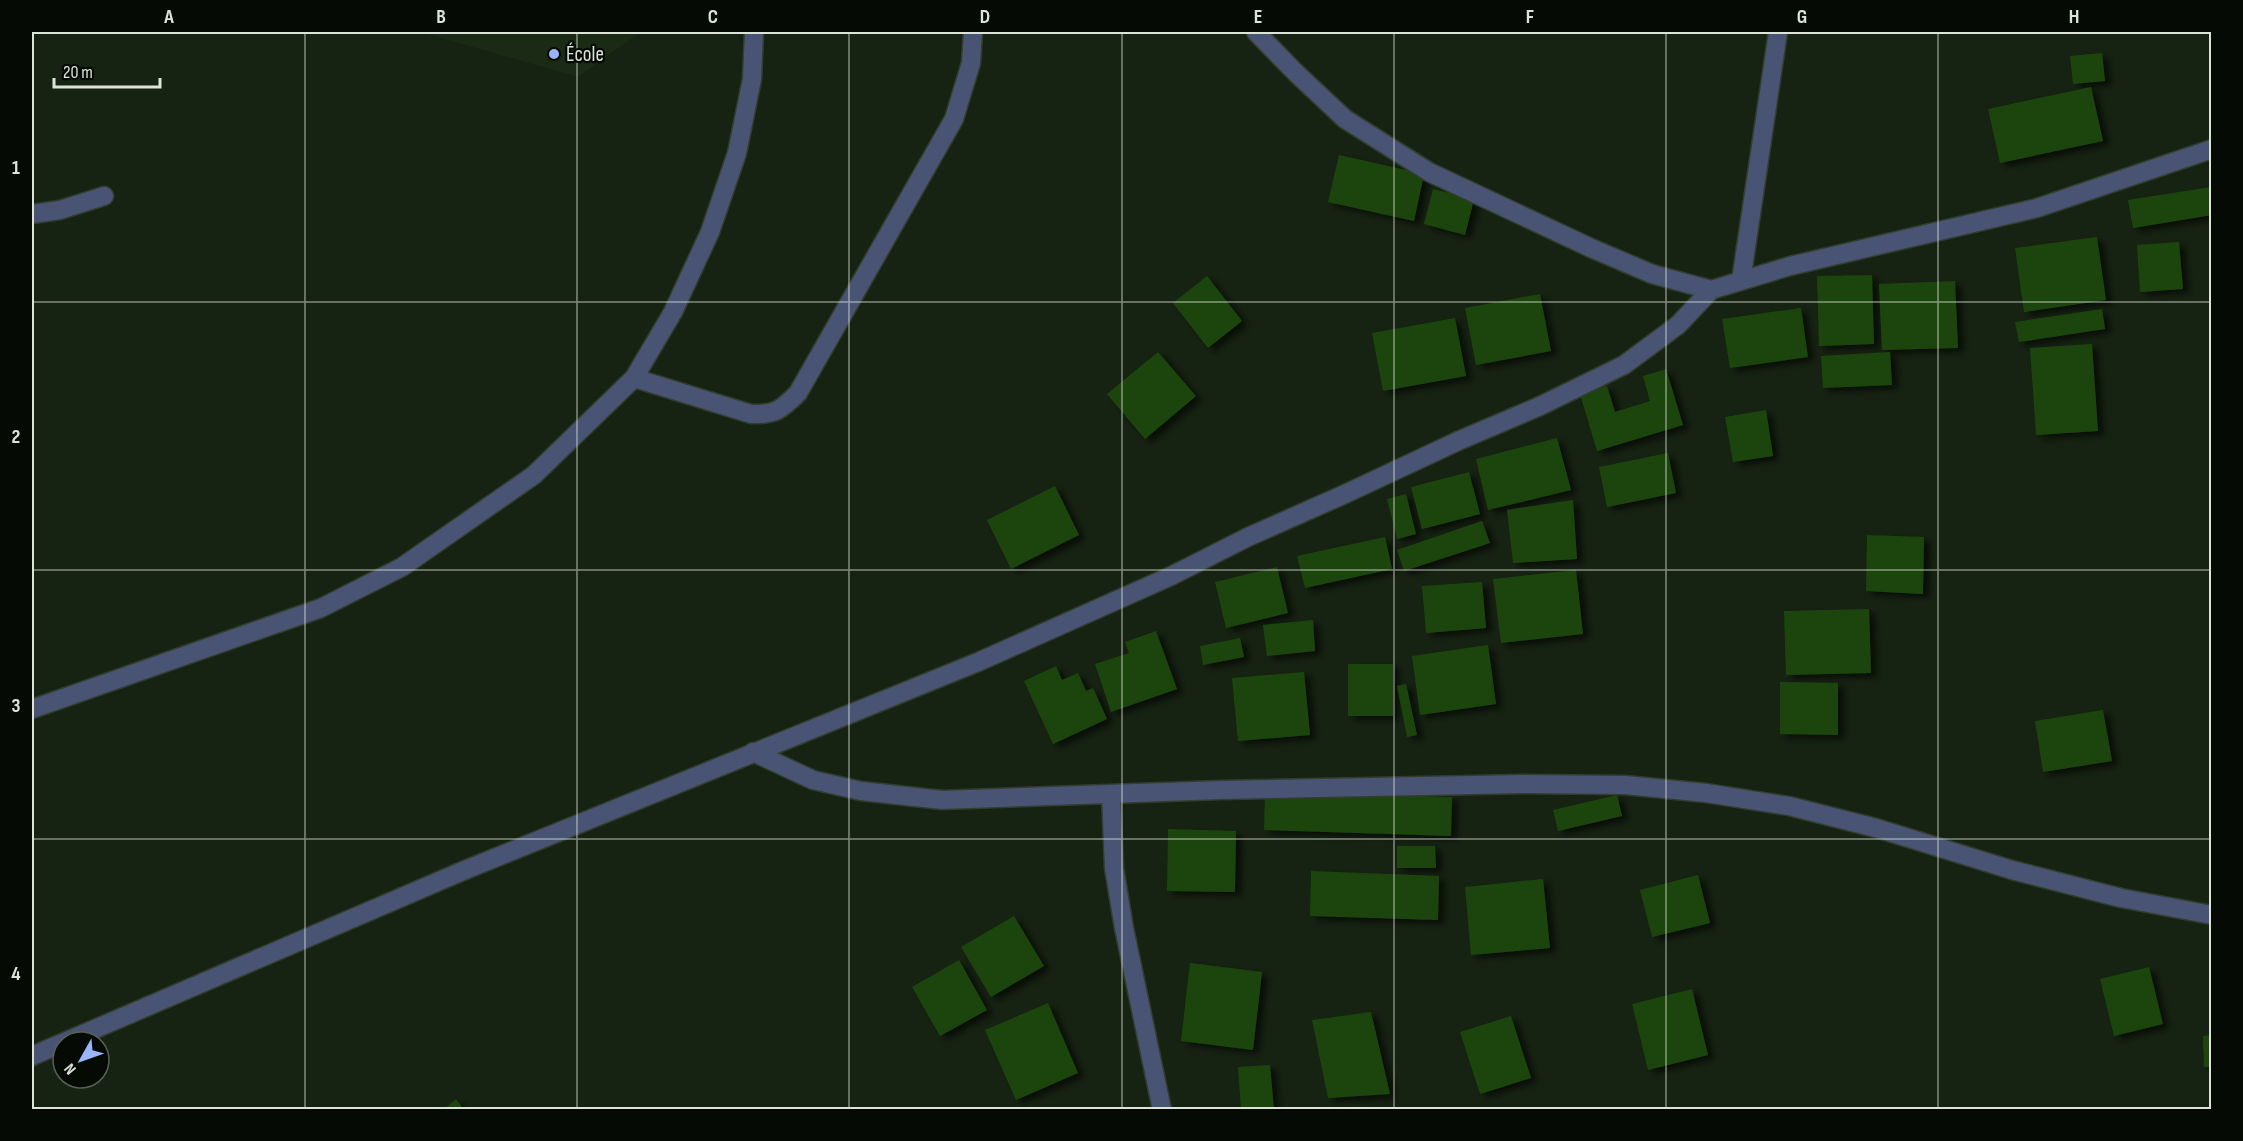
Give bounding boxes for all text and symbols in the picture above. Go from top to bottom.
text: A [163,5,174,29]
text: B [436,5,446,29]
text: C [708,5,718,29]
text: D [980,5,990,29]
text: E [1254,5,1262,29]
text: F [1526,5,1534,29]
text: G [1797,5,1807,29]
text: H [2069,5,2079,29]
place label: École [566,42,604,67]
marker: École [547,47,561,61]
scale bar [54,51,160,89]
text: 20 m [63,62,93,83]
text: 1 [12,156,20,180]
text: 2 [12,425,20,449]
text: 3 [12,694,21,718]
text: 4 [11,962,21,986]
north arrow [51,1030,111,1090]
text: N [61,1059,81,1078]

